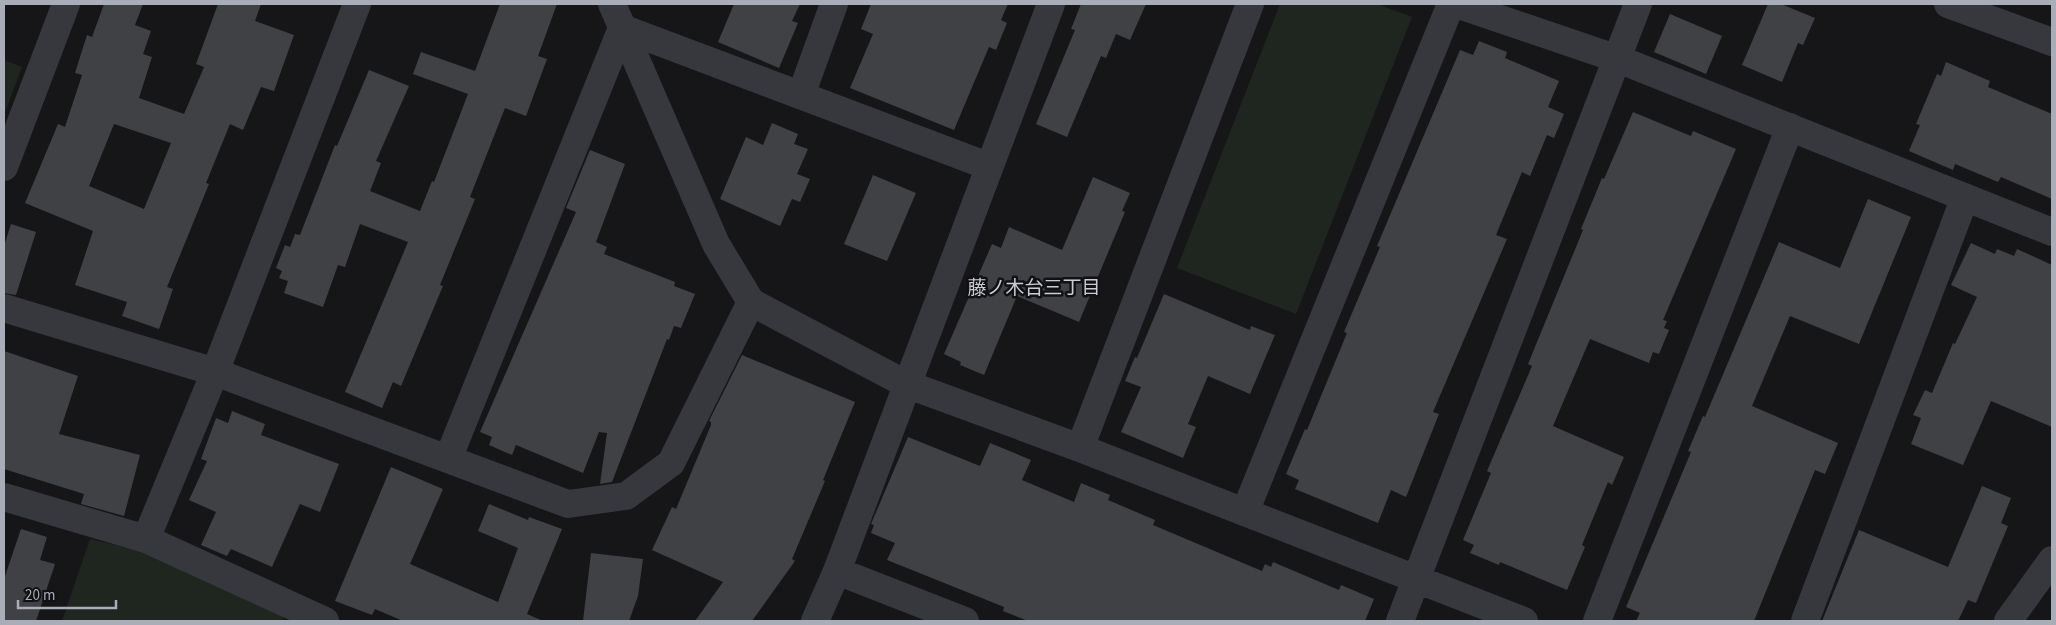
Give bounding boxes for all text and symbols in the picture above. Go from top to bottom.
district label: 藤ノ木台三丁目 [967,275,1101,302]
scale bar [18,578,115,610]
text: 20 m [25,585,55,606]

